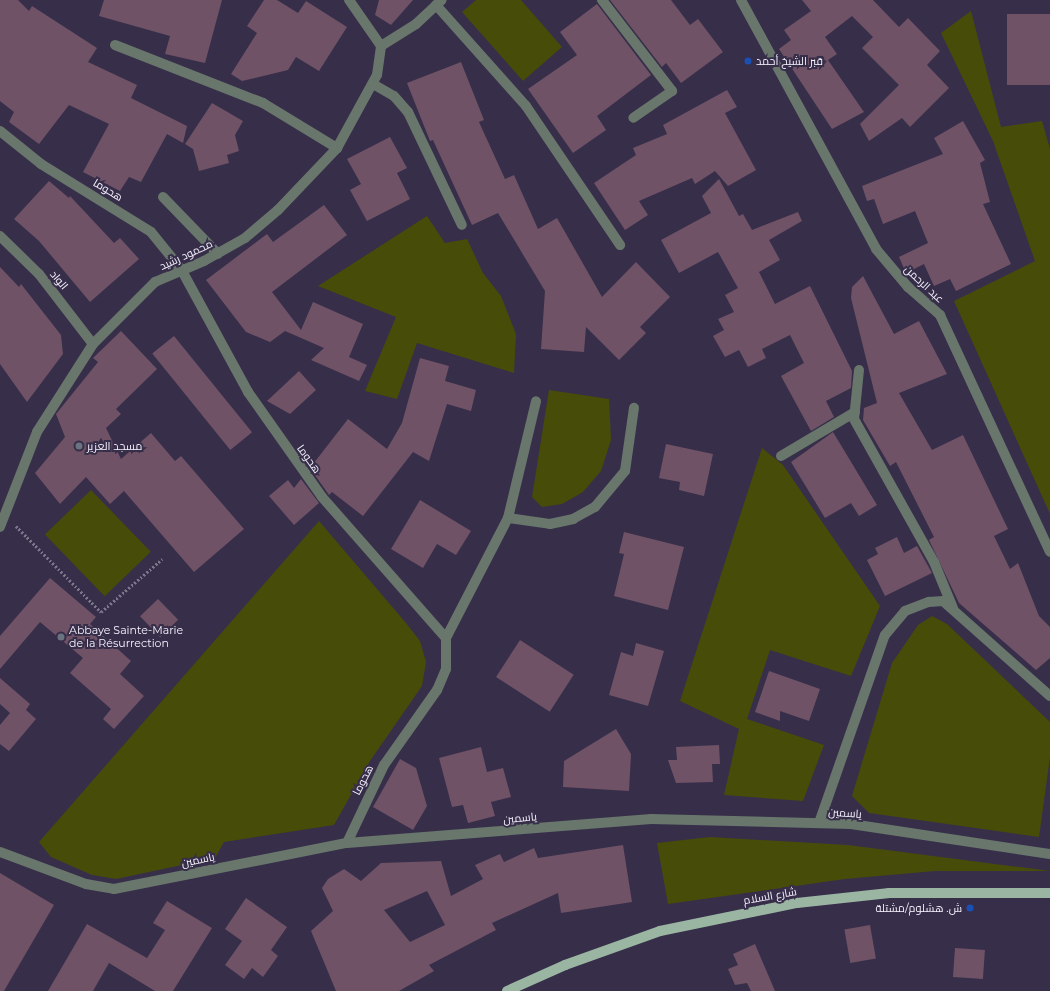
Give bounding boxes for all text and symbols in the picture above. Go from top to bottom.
place label: قبر الشيخ أحمد [756,54,823,68]
marker: قبر الشيخ أحمد [743,56,753,66]
street label: هحوما [91,176,125,204]
street label: محمود رشيد [157,237,215,273]
street label: عبد الرحمن [902,262,946,306]
street label: الواد [47,268,71,292]
place label: مسجد العزير [87,439,142,453]
marker: مسجد العزير [74,441,84,451]
street label: هحوما [294,442,324,476]
place label: Abbaye Sainte-Marie de la Résurrection [69,624,183,650]
marker: Abbaye Sainte-Marie de la Résurrection [56,632,66,642]
street label: هحوما [350,763,376,797]
street label: ياسمين [828,805,862,821]
street label: ياسمين [503,810,537,826]
street label: ياسمين [180,850,216,870]
street label: شارع السلام [742,885,798,907]
place label: ش. هشلوم/مشتلة [875,901,962,915]
marker: ش. هشلوم/مشتلة [965,903,975,913]

